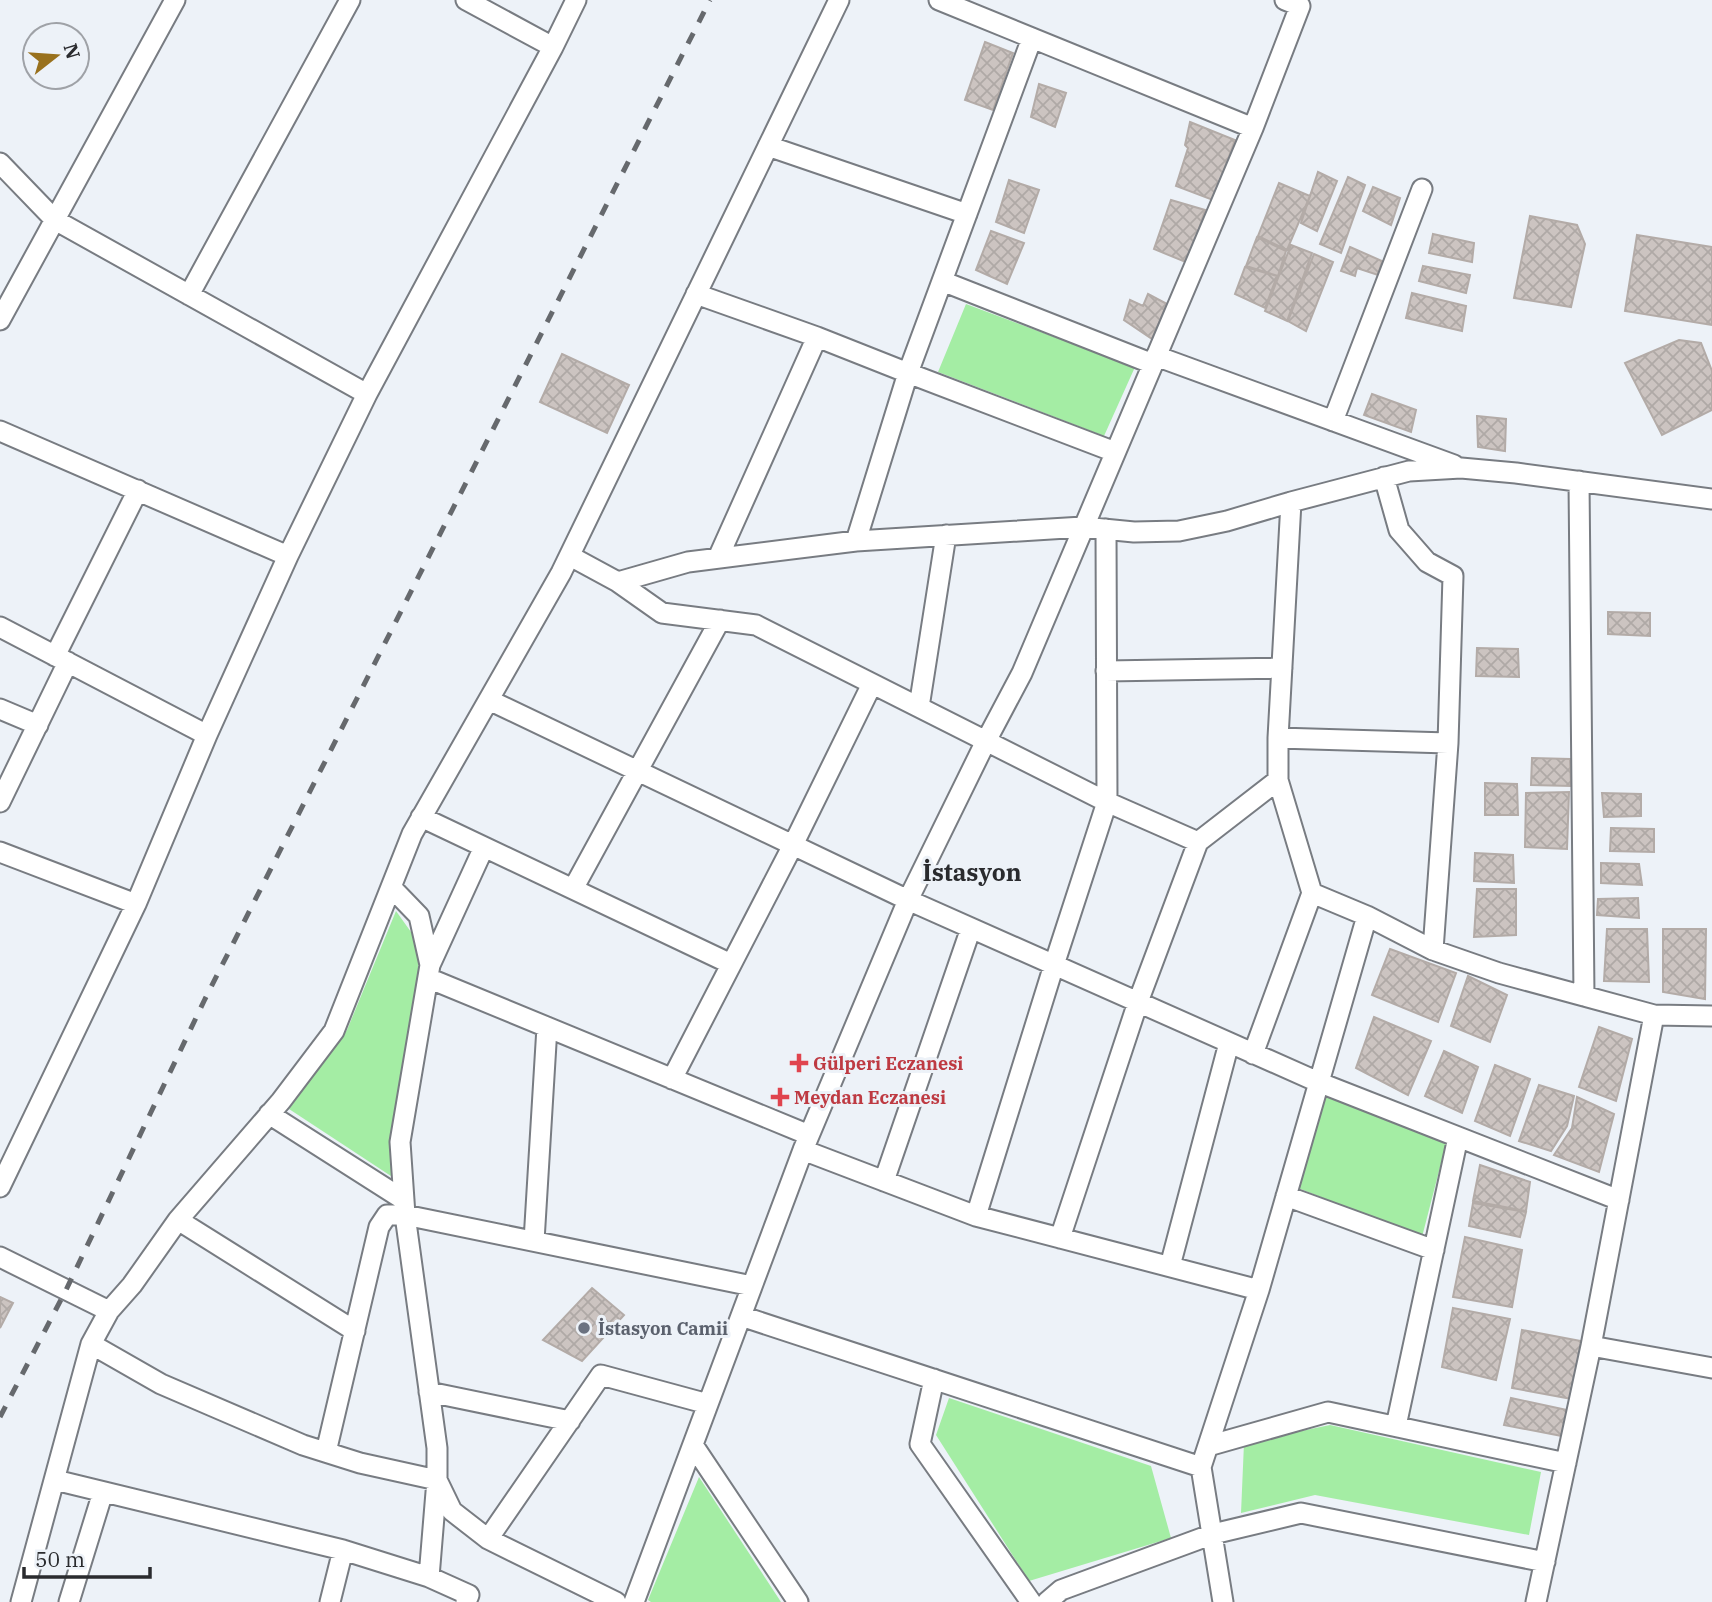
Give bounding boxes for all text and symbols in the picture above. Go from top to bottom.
north arrow [21,21,91,91]
text: N [59,40,86,62]
district label: İstasyon [922,856,1022,888]
place label: Gülperi Eczanesi [813,1052,963,1075]
marker: Gülperi Eczanesi [791,1055,807,1071]
place label: Meydan Eczanesi [794,1086,946,1109]
marker: Meydan Eczanesi [772,1089,788,1105]
place label: İstasyon Camii [598,1317,728,1340]
marker: İstasyon Camii [576,1320,592,1336]
scale bar [24,1536,150,1580]
text: 50 m [35,1545,85,1573]

